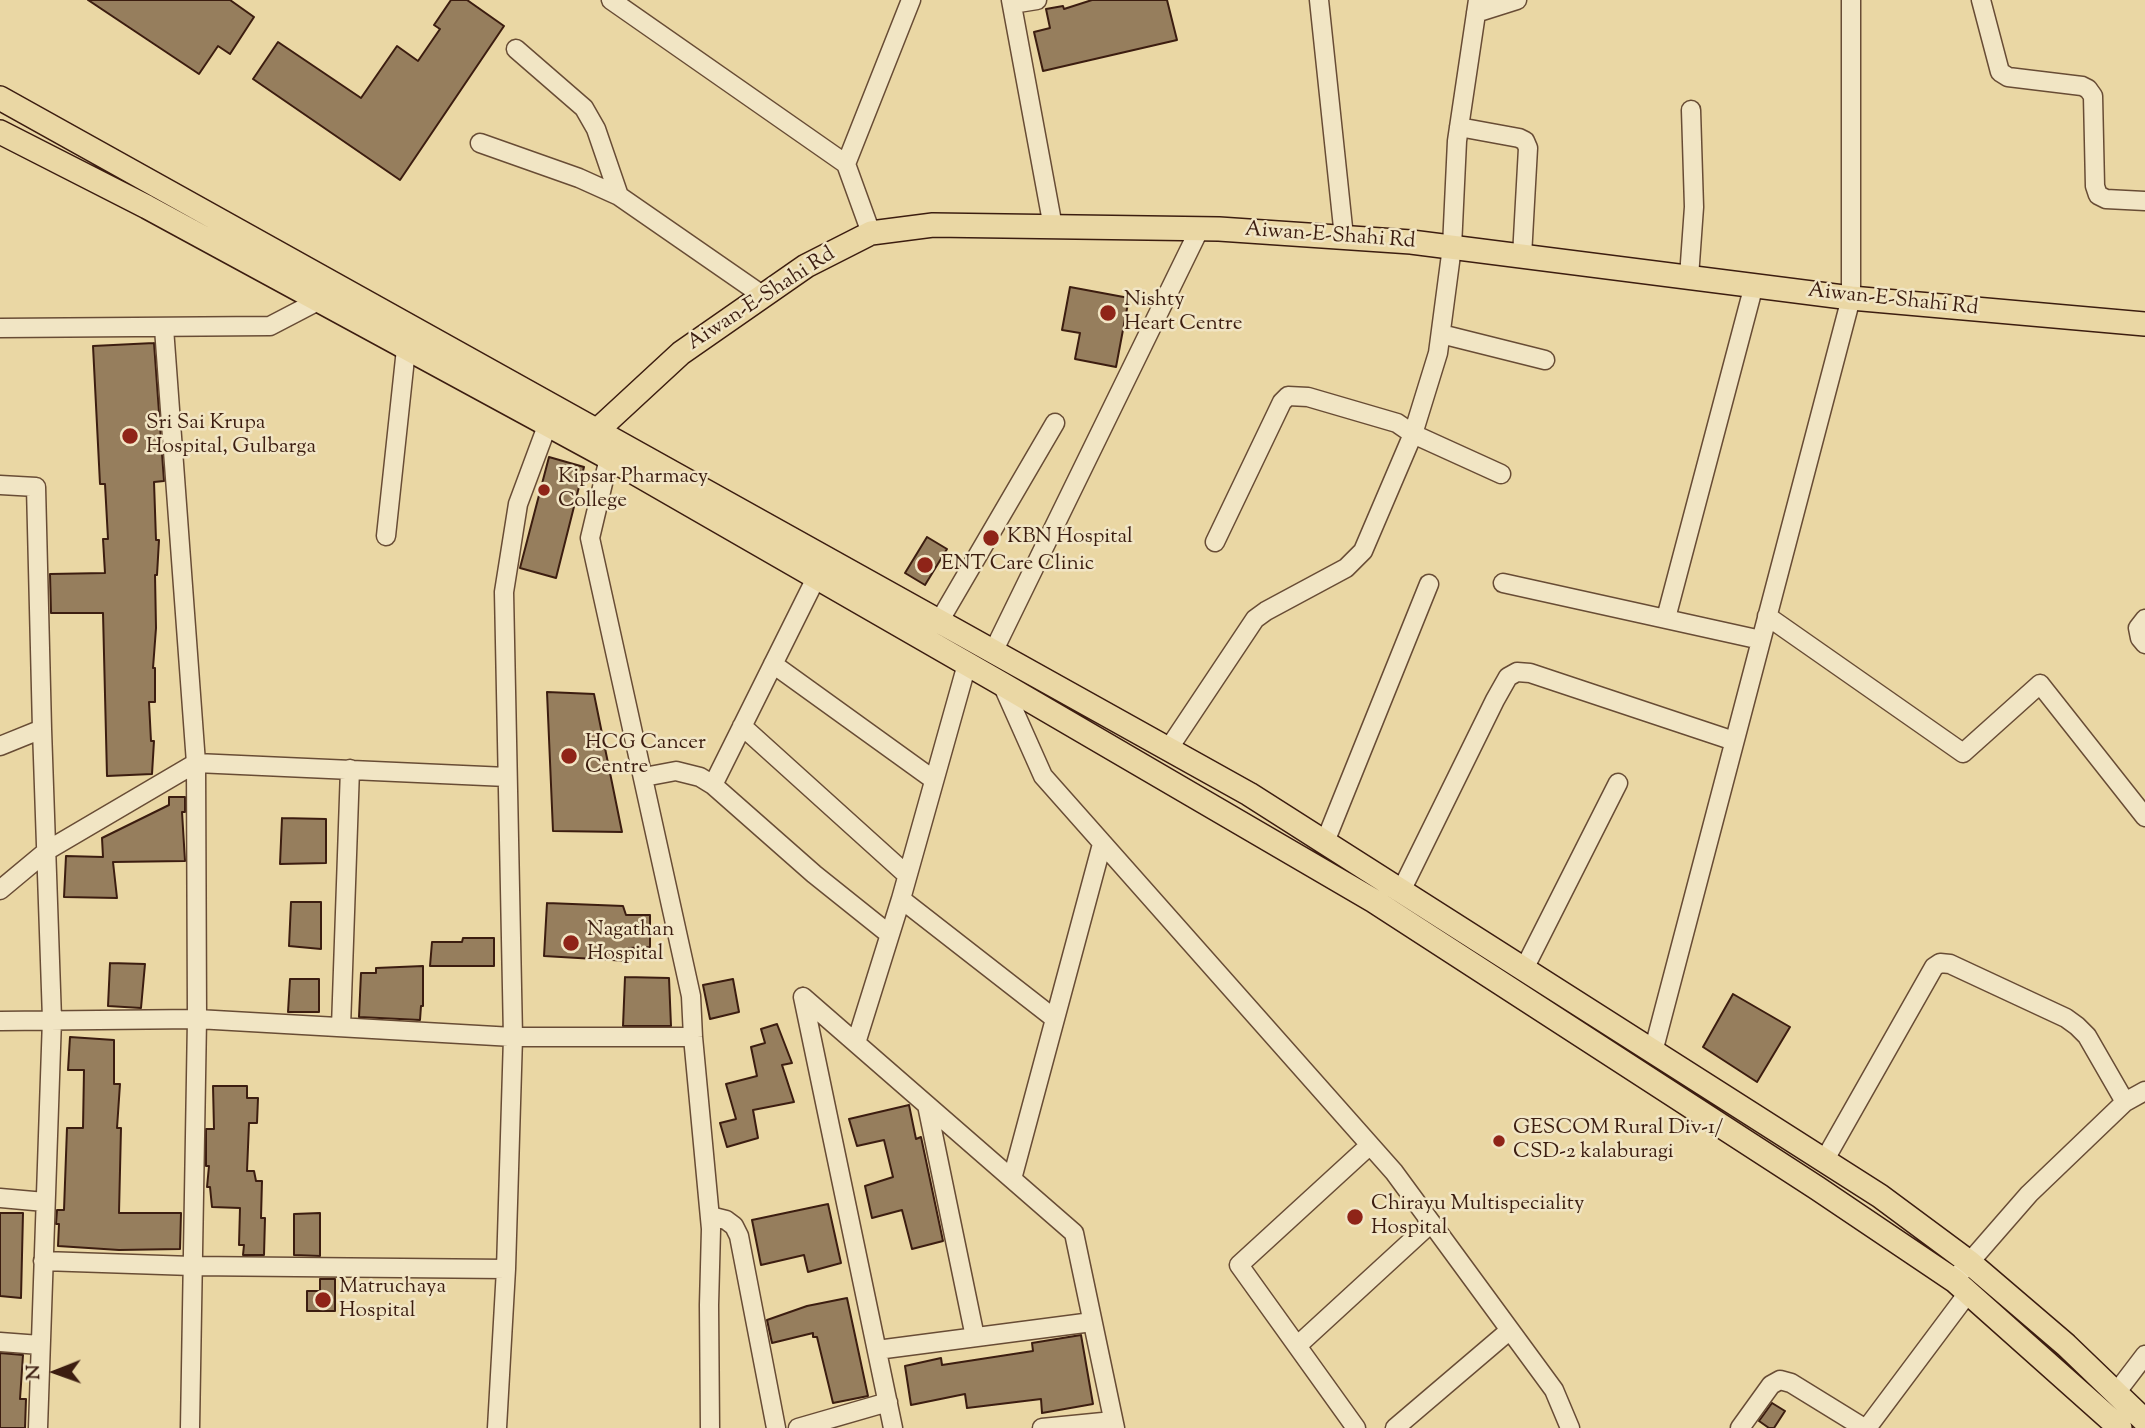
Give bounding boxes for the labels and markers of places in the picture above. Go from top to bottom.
place label: Nishty Heart Centre [1124,288,1242,338]
marker: Nishty Heart Centre [1098,303,1118,323]
place label: Sri Sai Krupa Hospital, Gulbarga [146,411,316,461]
marker: Sri Sai Krupa Hospital, Gulbarga [120,426,140,446]
place label: Kipsar Pharmacy College [558,465,708,515]
marker: Kipsar Pharmacy College [536,482,552,498]
place label: KBN Hospital [1007,525,1133,551]
marker: KBN Hospital [981,528,1001,548]
place label: ENT Care Clinic [941,552,1094,578]
marker: ENT Care Clinic [915,555,935,575]
place label: HCG Cancer Centre [585,731,706,781]
marker: HCG Cancer Centre [559,746,579,766]
place label: Nagathan Hospital [587,918,674,968]
marker: Nagathan Hospital [561,933,581,953]
place label: GESCOM Rural Div-1/ CSD-2 kalaburagi [1513,1116,1723,1166]
marker: GESCOM Rural Div-1/ CSD-2 kalaburagi [1491,1133,1507,1149]
place label: Chirayu Multispeciality Hospital [1371,1192,1584,1242]
marker: Chirayu Multispeciality Hospital [1345,1207,1365,1227]
place label: Matruchaya Hospital [339,1275,446,1325]
marker: Matruchaya Hospital [313,1290,333,1310]

